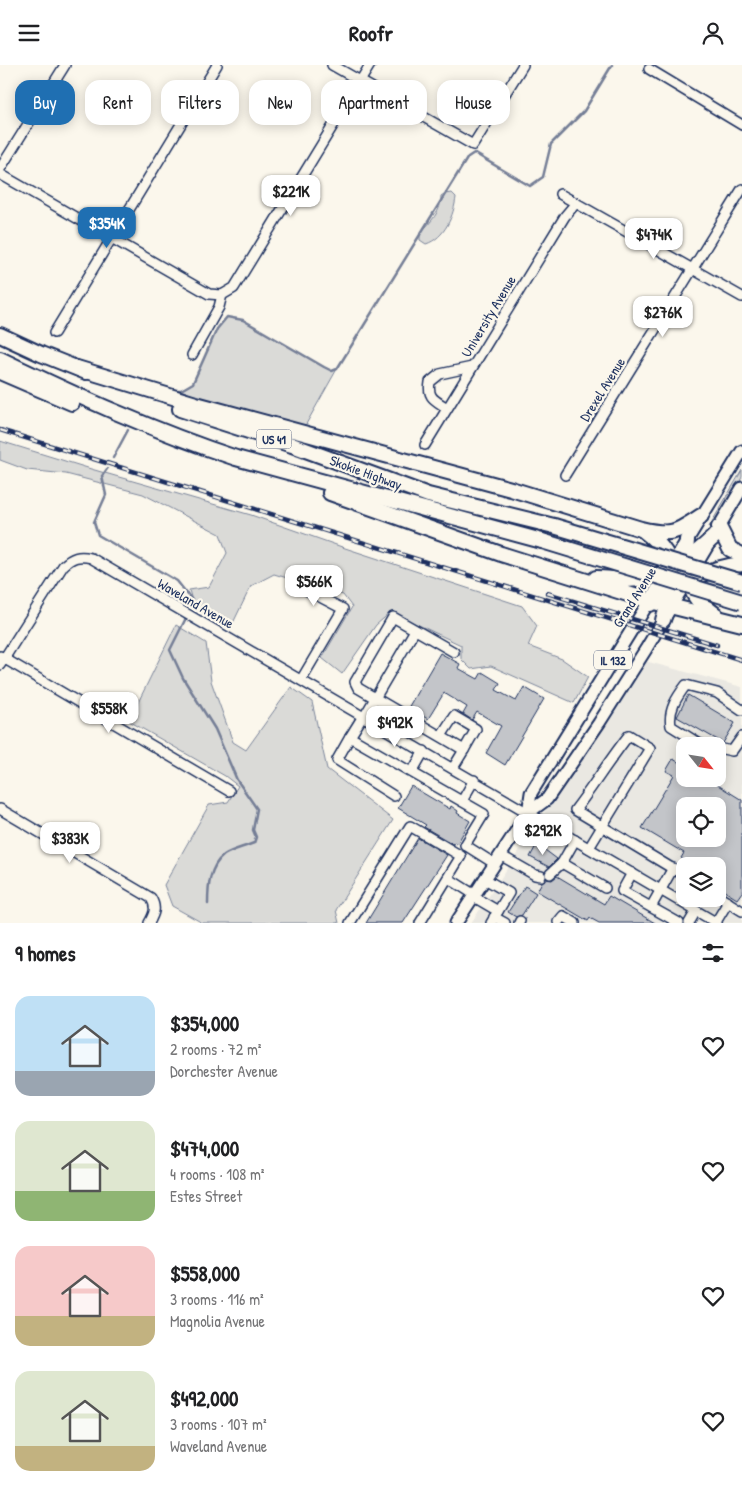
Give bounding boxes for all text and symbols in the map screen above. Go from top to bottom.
text: Roofr [349,18,393,48]
icon: menu [15,19,43,47]
icon: person [699,19,727,47]
chip: Buy [15,80,75,125]
chip: Rent [85,80,151,125]
chip: Filters [161,80,239,125]
chip: New [249,80,311,125]
chip: Apartment [321,80,427,125]
chip: House [437,80,510,125]
pin: $221K [256,175,326,217]
text: $221K [272,180,310,202]
pin: $354K [72,207,142,249]
text: $354K [89,212,125,234]
pin: $474K [619,217,689,260]
text: $474K [636,223,672,245]
street label: University Avenue [456,271,521,361]
pin: $276K [628,295,698,338]
text: $276K [644,301,682,323]
street label: Drexel Avenue [575,353,629,425]
road number: US 41 [256,429,292,449]
street label: Skokie Highway [327,450,405,495]
street label: Grand Avenue [608,563,660,631]
pin: $566K [279,565,349,607]
text: $566K [296,570,332,592]
street label: Waveland Avenue [154,574,238,633]
road number: IL 132 [594,651,632,669]
pin: $558K [74,691,144,734]
text: $558K [91,697,127,719]
pin: $492K [360,705,430,748]
text: $492K [377,711,413,733]
north arrow [676,737,726,787]
map controls [676,737,726,907]
button: locate [676,797,726,847]
pin: $292K [508,813,578,856]
text: $292K [524,819,562,841]
pin: $383K [35,821,105,864]
text: $383K [51,827,89,849]
button: layers [676,857,726,907]
text: 9 homes [15,939,76,968]
icon: filters [699,939,727,967]
text: $354,000 [170,1009,239,1038]
icon: home [55,1016,115,1076]
icon: heart [699,1032,727,1060]
text: 2 rooms · 72 m² [170,1038,261,1060]
text: Dorchester Avenue [170,1060,278,1082]
text: $474,000 [170,1134,239,1163]
icon: home [55,1141,115,1201]
icon: heart [699,1157,727,1185]
text: 4 rooms · 108 m² [170,1163,264,1185]
text: Estes Street [170,1185,242,1207]
text: $558,000 [170,1259,240,1288]
icon: home [55,1266,115,1326]
icon: heart [699,1282,727,1310]
text: 3 rooms · 116 m² [170,1288,264,1310]
text: Magnolia Avenue [170,1310,265,1332]
text: $492,000 [170,1384,239,1413]
icon: home [55,1391,115,1451]
icon: heart [699,1407,727,1435]
text: 3 rooms · 107 m² [170,1413,267,1435]
text: Waveland Avenue [170,1435,267,1457]

